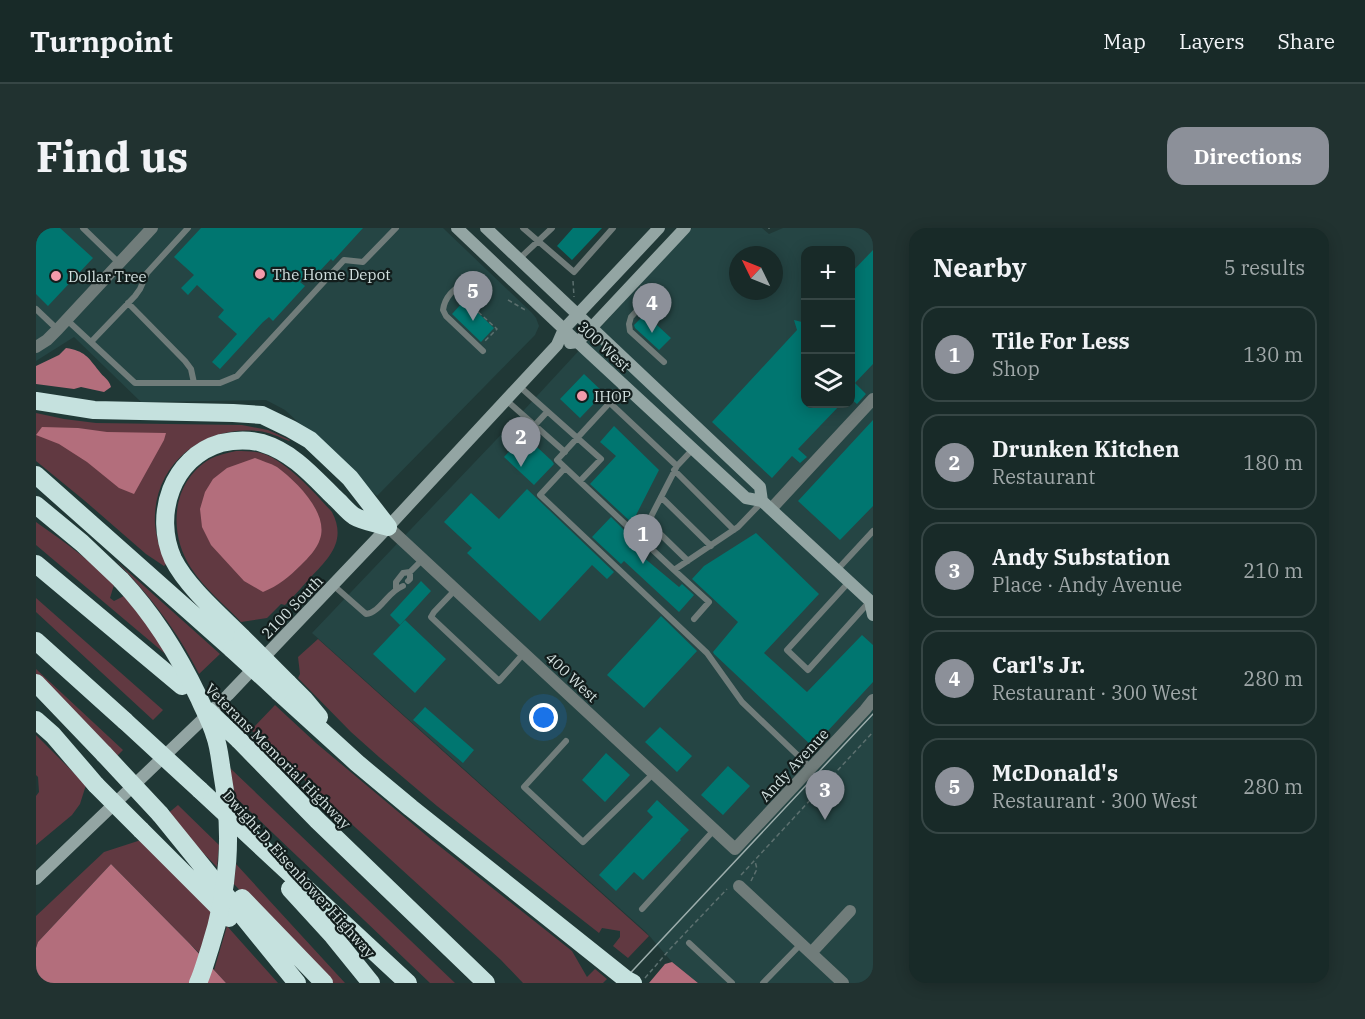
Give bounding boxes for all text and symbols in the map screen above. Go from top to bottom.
text: Turnpoint [30,23,173,60]
text: Map [1103,27,1146,55]
text: Layers [1179,27,1245,55]
text: Share [1278,27,1335,55]
button: Directions [1167,127,1329,185]
text: Find us [36,129,188,184]
north arrow [729,246,783,300]
map controls [801,246,855,408]
button: + [801,246,855,300]
text: Nearby [933,250,1027,284]
text: 5 results [1224,254,1305,281]
place label: The Home Depot [272,265,390,284]
place label: Dollar Tree [68,267,147,286]
marker: The Home Depot [253,267,267,281]
marker: Dollar Tree [49,269,63,283]
pin: 5 [454,272,492,321]
pin: 4 [632,284,672,333]
button: − [801,300,855,354]
street label: 300 West [574,317,634,375]
text: Tile For Less [992,326,1130,355]
text: 1 [949,341,961,368]
text: 130 m [1243,341,1303,368]
button: layers [801,354,855,408]
text: Shop [992,355,1040,382]
place label: IHOP [594,387,631,406]
marker: IHOP [575,389,589,403]
pin: 2 [502,418,540,467]
text: Drunken Kitchen [992,434,1179,463]
text: 2 [949,449,961,476]
text: 180 m [1243,449,1303,476]
text: Restaurant [992,463,1095,490]
pin: 1 [624,514,662,564]
text: Andy Substation [992,542,1170,571]
text: 3 [949,557,961,584]
text: 210 m [1243,557,1303,584]
street label: 2100 South [257,571,327,643]
text: Place · Andy Avenue [992,571,1182,598]
street label: 400 West [542,648,602,706]
text: Carl's Jr. [992,650,1085,679]
text: 4 [949,665,961,692]
text: 280 m [1243,665,1303,692]
street label: Veterans Memorial Highway [201,679,355,833]
text: Restaurant · 300 West [992,679,1198,706]
your location [529,703,558,732]
street label: Andy Avenue [755,724,833,806]
text: McDonald's [992,758,1118,787]
pin: 3 [806,770,844,820]
text: 5 [949,773,961,800]
text: 280 m [1243,773,1303,800]
street label: Dwight D. Eisenhower Highway [219,786,379,962]
text: Restaurant · 300 West [992,787,1198,814]

